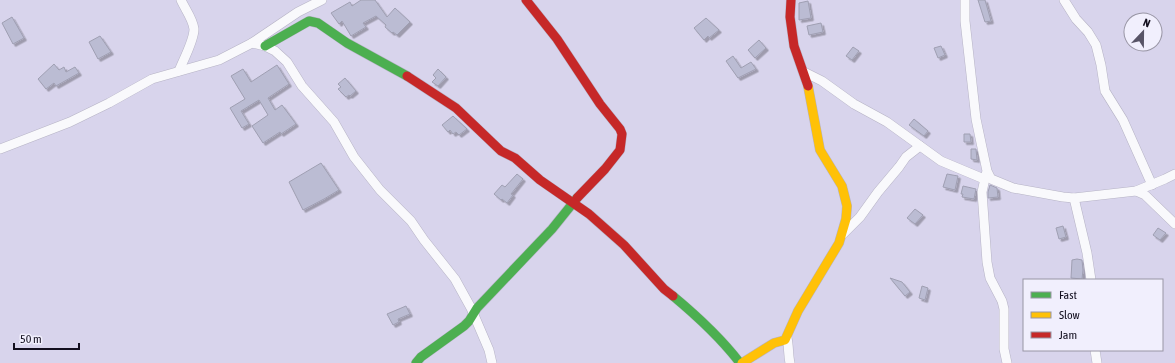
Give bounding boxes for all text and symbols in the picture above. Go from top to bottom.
north arrow [1123,12,1163,52]
text: N [1141,16,1152,30]
legend [1023,279,1163,351]
text: Fast [1059,288,1077,302]
text: Slow [1059,308,1080,322]
scale bar [14,325,79,351]
text: Jam [1059,328,1077,342]
text: 50 m [20,332,42,346]

